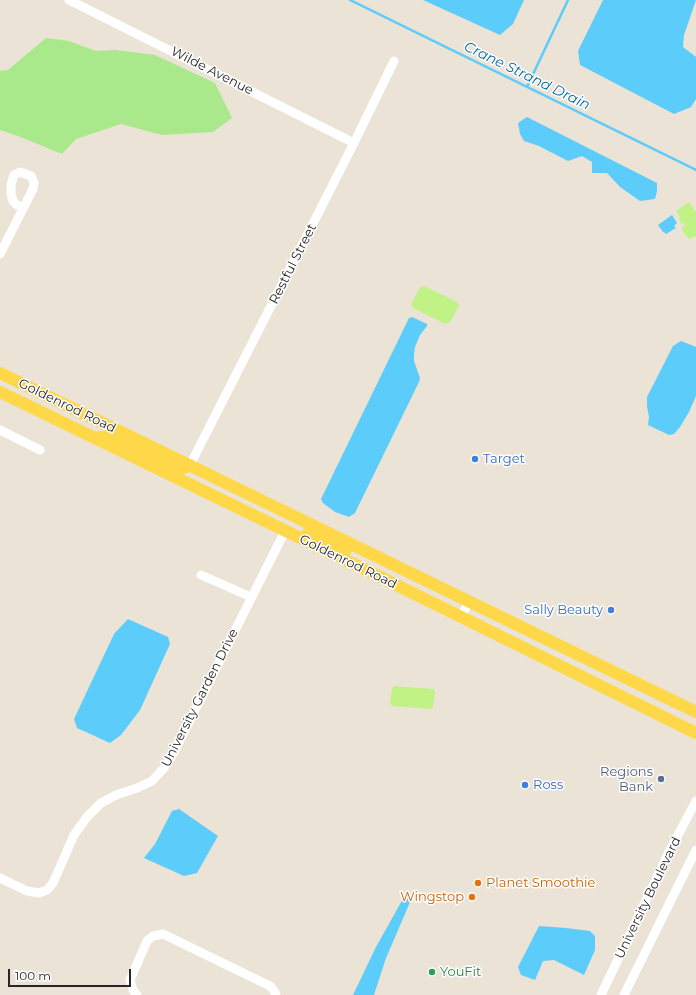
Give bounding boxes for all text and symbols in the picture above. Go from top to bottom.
water label: Crane Strand Drain [461,38,593,114]
street label: Wilde Avenue [168,44,256,98]
street label: Restful Street [266,221,320,307]
street label: Goldenrod Road [16,376,118,436]
place label: Target [483,451,525,467]
marker: Target [470,454,480,464]
street label: Goldenrod Road [297,532,399,592]
place label: Sally Beauty [524,602,603,618]
marker: Sally Beauty [606,605,616,615]
street label: University Garden Drive [158,626,242,770]
place label: Regions Bank [600,764,653,795]
marker: Regions Bank [656,774,666,784]
place label: Ross [533,777,563,793]
marker: Ross [520,780,530,790]
street label: University Boulevard [612,834,684,962]
place label: Planet Smoothie [486,875,595,891]
marker: Planet Smoothie [473,878,483,888]
place label: Wingstop [400,889,464,905]
marker: Wingstop [467,892,477,902]
scale bar [10,961,133,987]
place label: YouFit [440,964,481,980]
marker: YouFit [427,967,437,977]
text: 100 m [15,968,51,983]

